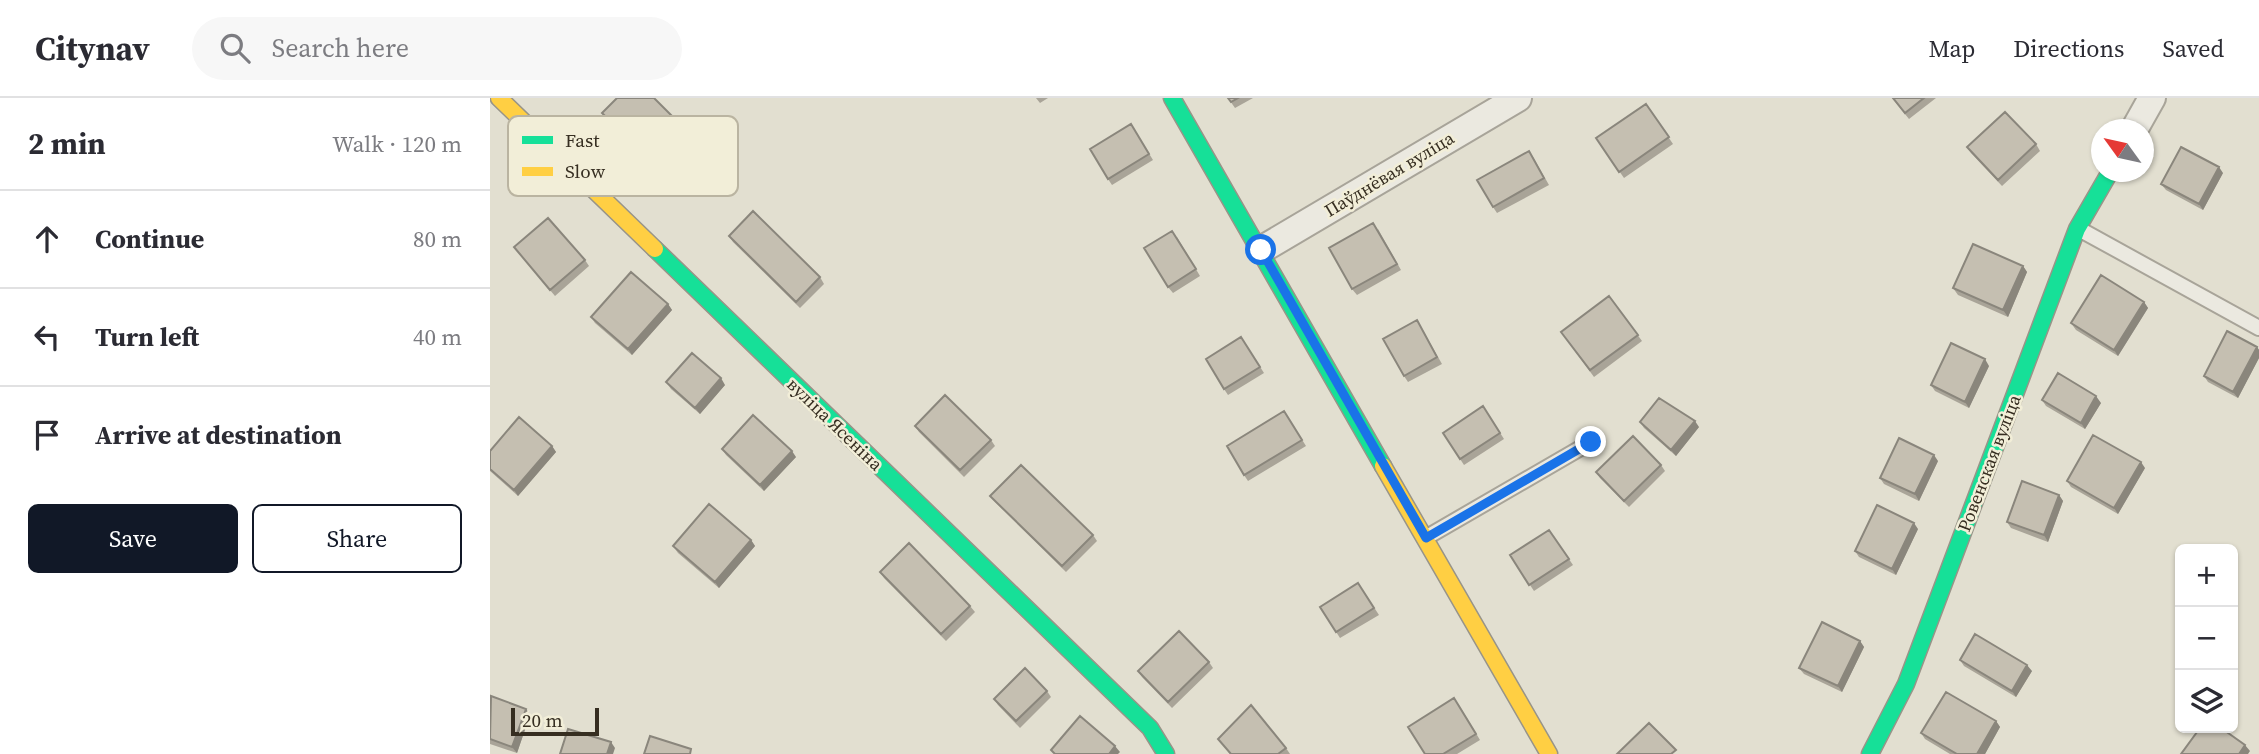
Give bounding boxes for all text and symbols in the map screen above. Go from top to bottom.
search box [192,17,682,80]
text: Citynav [35,26,150,71]
icon: search [216,29,254,67]
text: Search here [272,30,409,66]
text: Map [1928,32,1975,65]
text: Directions [2013,32,2124,65]
text: Saved [2162,32,2224,65]
legend [508,116,738,196]
north arrow [2091,119,2154,182]
text: 2 min [28,123,106,164]
street label: Паўднёвая вуліца [1319,125,1459,223]
text: Fast [565,127,600,153]
text: Walk · 120 m [332,128,462,160]
text: Slow [565,158,606,184]
icon: ahead [28,220,66,258]
text: Continue [95,221,204,257]
text: 80 m [413,223,462,255]
route start [1245,234,1276,265]
icon: left [28,318,66,356]
text: Turn left [95,319,199,355]
text: 40 m [413,321,462,353]
street label: вуліца Ясеніна [782,372,889,477]
street label: Ровенская вуліца [1951,390,2027,535]
icon: arrive [28,416,66,454]
text: Arrive at destination [95,417,342,453]
route end [1575,426,1606,457]
button: Save [28,504,238,573]
button: Share [252,504,462,573]
map controls [2175,544,2238,733]
button: + [2175,544,2238,607]
button: − [2175,607,2238,670]
button: layers [2175,670,2238,733]
scale bar [511,705,598,737]
text: 20 m [522,707,563,733]

